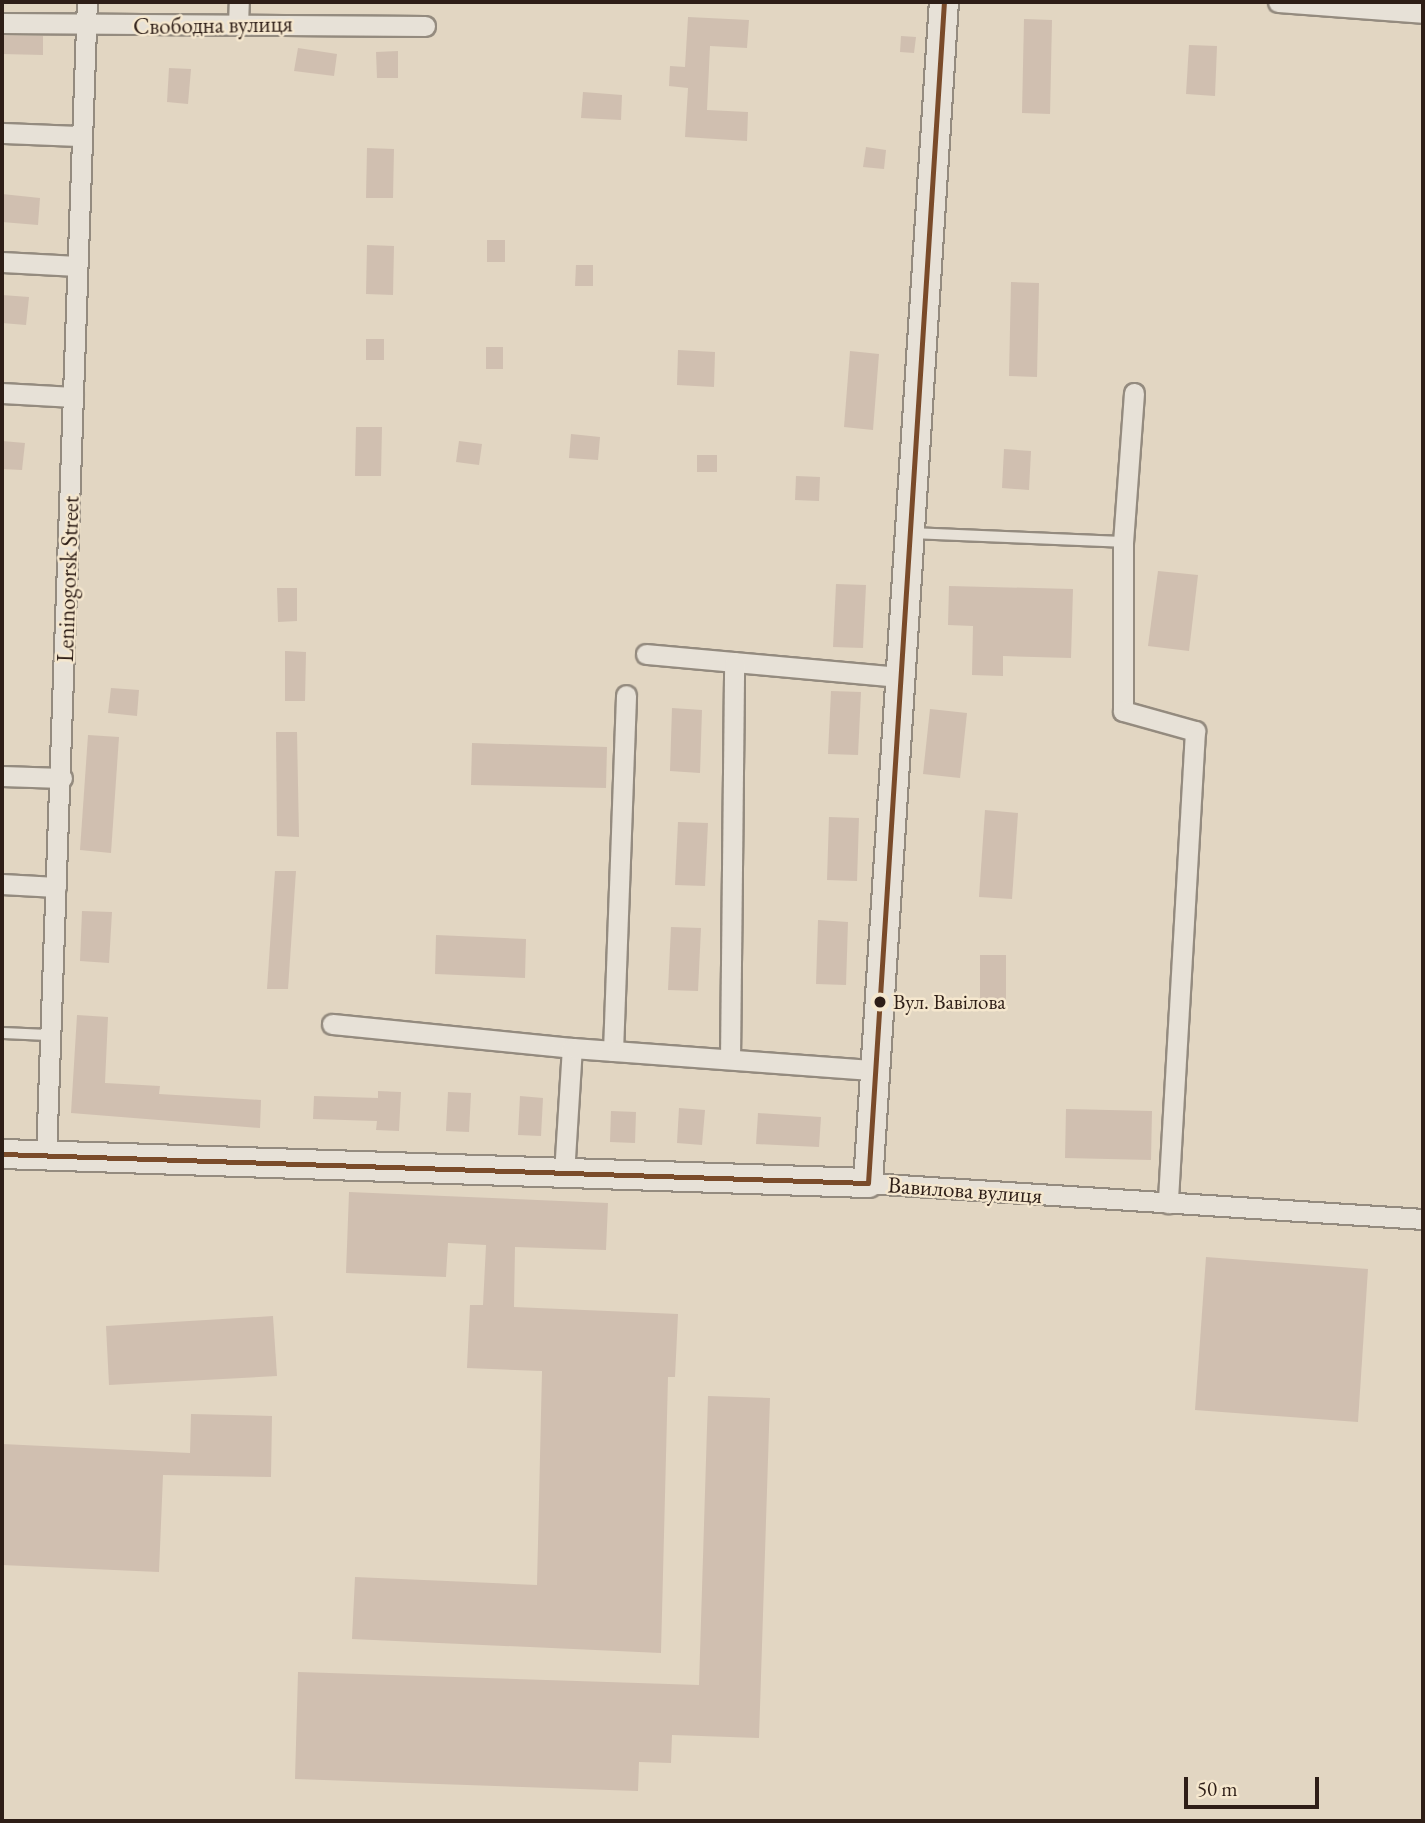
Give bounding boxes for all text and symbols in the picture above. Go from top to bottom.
street label: Свободна вулиця [133,10,293,40]
street label: Leninogorsk Street [51,496,85,662]
place label: Вул. Вавілова [893,989,1006,1015]
marker: Вул. Вавілова [873,995,887,1009]
street label: Вавилова вулиця [887,1171,1043,1209]
scale bar [1187,1764,1322,1808]
text: 50 m [1197,1775,1238,1802]

